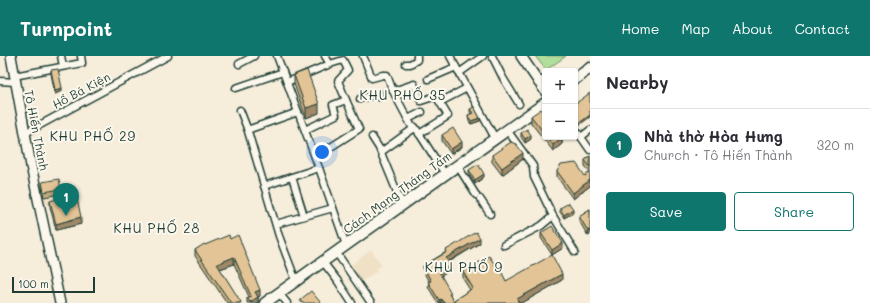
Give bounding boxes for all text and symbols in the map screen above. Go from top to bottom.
text: Turnpoint [20,16,112,41]
text: Home [621,19,659,38]
text: Map [681,19,710,38]
text: About [732,19,773,38]
text: Contact [795,19,850,38]
street label: Hồ Bá Kiện [49,68,113,112]
map controls [542,68,578,140]
button: + [542,68,578,104]
text: Nearby [606,71,668,93]
district label: KHU PHỐ 35 [360,86,446,103]
street label: Tô Hiến Thành [21,88,53,172]
button: − [542,104,578,140]
text: Nhà thờ Hòa Hưng [644,126,783,146]
district label: KHU PHỐ 29 [50,127,136,144]
text: 1 [616,136,622,153]
text: 320 m [817,136,854,153]
your location [312,142,332,162]
text: Church · Tô Hiến Thành [644,146,792,163]
street label: Cách Mạng Tháng Tám [340,147,454,237]
pin: 1 [53,183,79,216]
button: Save [606,192,726,231]
button: Share [734,192,854,231]
district label: KHU PHỐ 28 [114,219,200,236]
district label: KHU PHỐ 9 [425,258,503,275]
scale bar [12,275,95,294]
text: 100 m [18,276,49,291]

